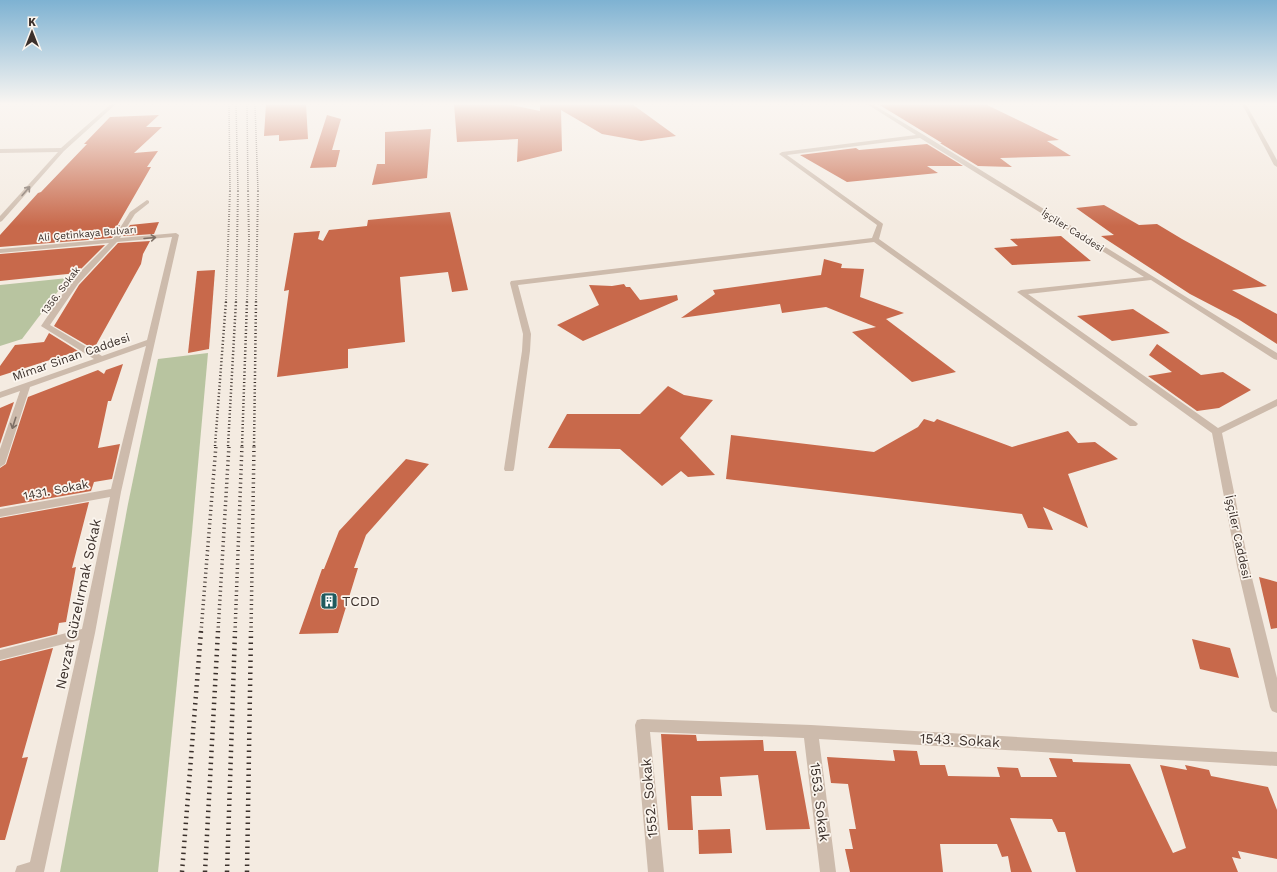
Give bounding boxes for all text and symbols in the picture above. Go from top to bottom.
north arrow [12,12,52,52]
text: K [28,16,36,29]
one-way arrow [21,186,30,196]
street label: İşçiler Caddesi [1040,207,1106,254]
street label: Ali Çetinkaya Bulvarı [37,224,137,243]
one-way arrow [143,234,156,241]
street label: 1356. Sokak [39,264,82,316]
street label: Mimar Sinan Caddesi [10,330,132,384]
one-way arrow [10,416,17,429]
street label: 1431. Sokak [22,477,90,503]
street label: İşçiler Caddesi [1222,494,1254,580]
street label: Nevzat Güzelırmak Sokak [52,517,104,691]
building icon: TCDD [319,591,339,611]
place label: TCDD [342,593,380,609]
street label: 1543. Sokak [920,730,1000,750]
street label: 1552. Sokak [638,758,660,838]
street label: 1553. Sokak [807,762,833,842]

